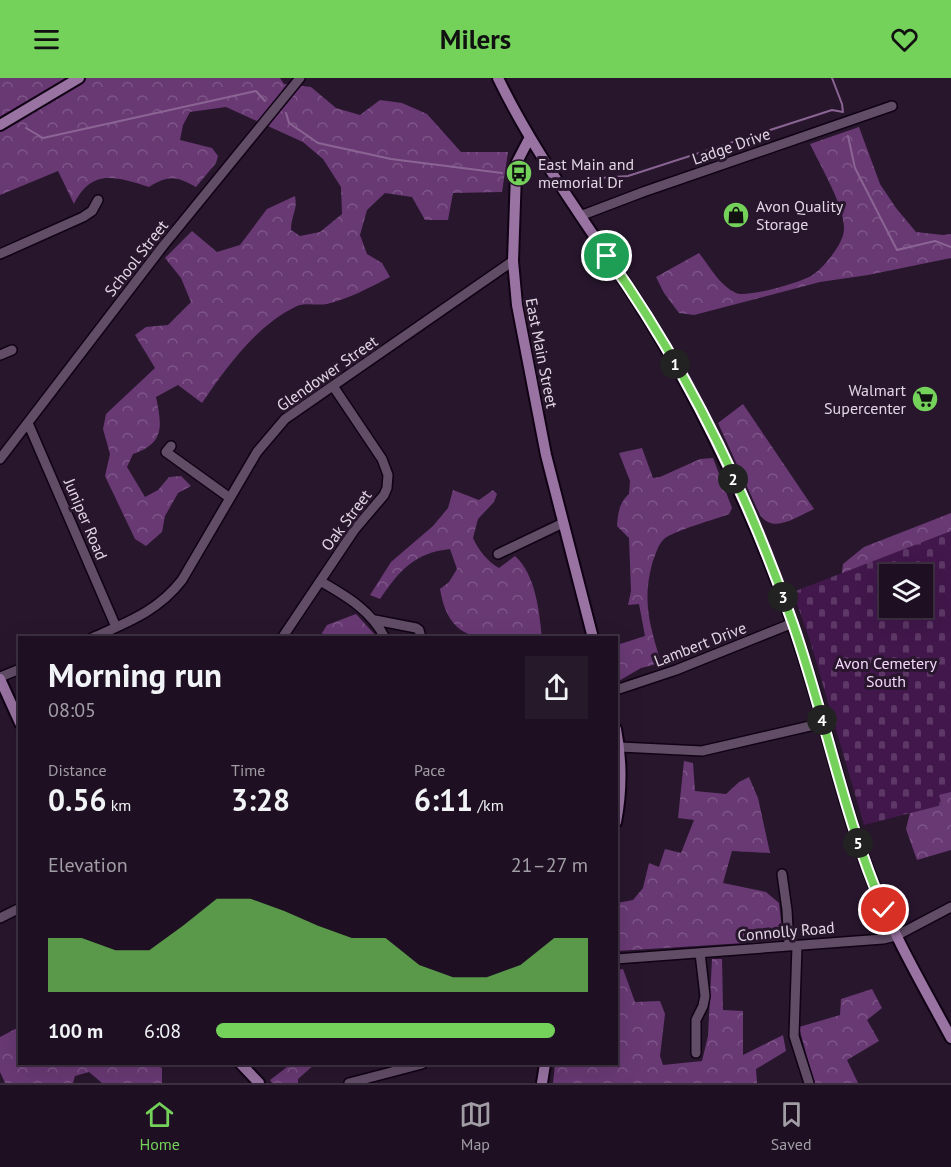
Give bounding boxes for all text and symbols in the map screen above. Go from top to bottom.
text: Milers [440,22,511,56]
icon: menu [30,23,63,56]
icon: heart [888,23,921,56]
street label: Ladge Drive [689,123,773,169]
place label: East Main and memorial Dr [538,154,634,192]
bus stop icon: East Main and memorial Dr [504,158,534,188]
place label: Avon Quality Storage [756,196,844,234]
shop icon: Avon Quality Storage [721,200,751,230]
street label: School Street [100,215,172,300]
pin [581,230,632,281]
icon: arrive [590,239,623,272]
street label: East Main Street [522,296,563,410]
street label: Glendower Street [273,330,382,415]
pin: 1 [660,349,690,379]
text: 1 [670,354,680,374]
place label: Walmart Supercenter [824,380,907,418]
supermarket icon: Walmart Supercenter [910,384,940,414]
pin: 2 [718,464,748,494]
text: 2 [728,469,738,489]
street label: Juniper Road [59,474,112,563]
street label: Oak Street [317,485,376,554]
map controls [879,564,933,618]
button: layers [879,564,933,618]
pin: 3 [768,582,798,612]
text: 3 [778,587,788,607]
street label: Lambert Drive [651,617,749,671]
text: Morning run [48,653,222,696]
park label: Avon Cemetery South [835,653,938,691]
button: share [525,656,588,719]
text: 08:05 [48,697,96,723]
pin: 4 [807,705,837,735]
text: 4 [817,710,827,730]
text: Distance [48,760,107,780]
text: Time [231,760,265,780]
text: Pace [414,760,445,780]
text: 0.56 [48,780,106,819]
text: 3:28 [231,780,290,819]
text: 6:11 [414,780,473,819]
text: km [106,795,131,815]
text: /km [473,795,504,815]
pin: 5 [843,828,873,858]
text: 5 [853,833,863,853]
text: Elevation [48,852,128,878]
text: 21–27 m [511,852,588,878]
pin [858,884,909,935]
icon: check [867,893,900,926]
street label: Connolly Road [737,917,835,945]
text: 100 m [48,1018,103,1044]
text: 6:08 [144,1018,181,1044]
tab: Home [139,1098,180,1154]
tab: Map [459,1098,492,1154]
tab: Saved [771,1098,812,1154]

